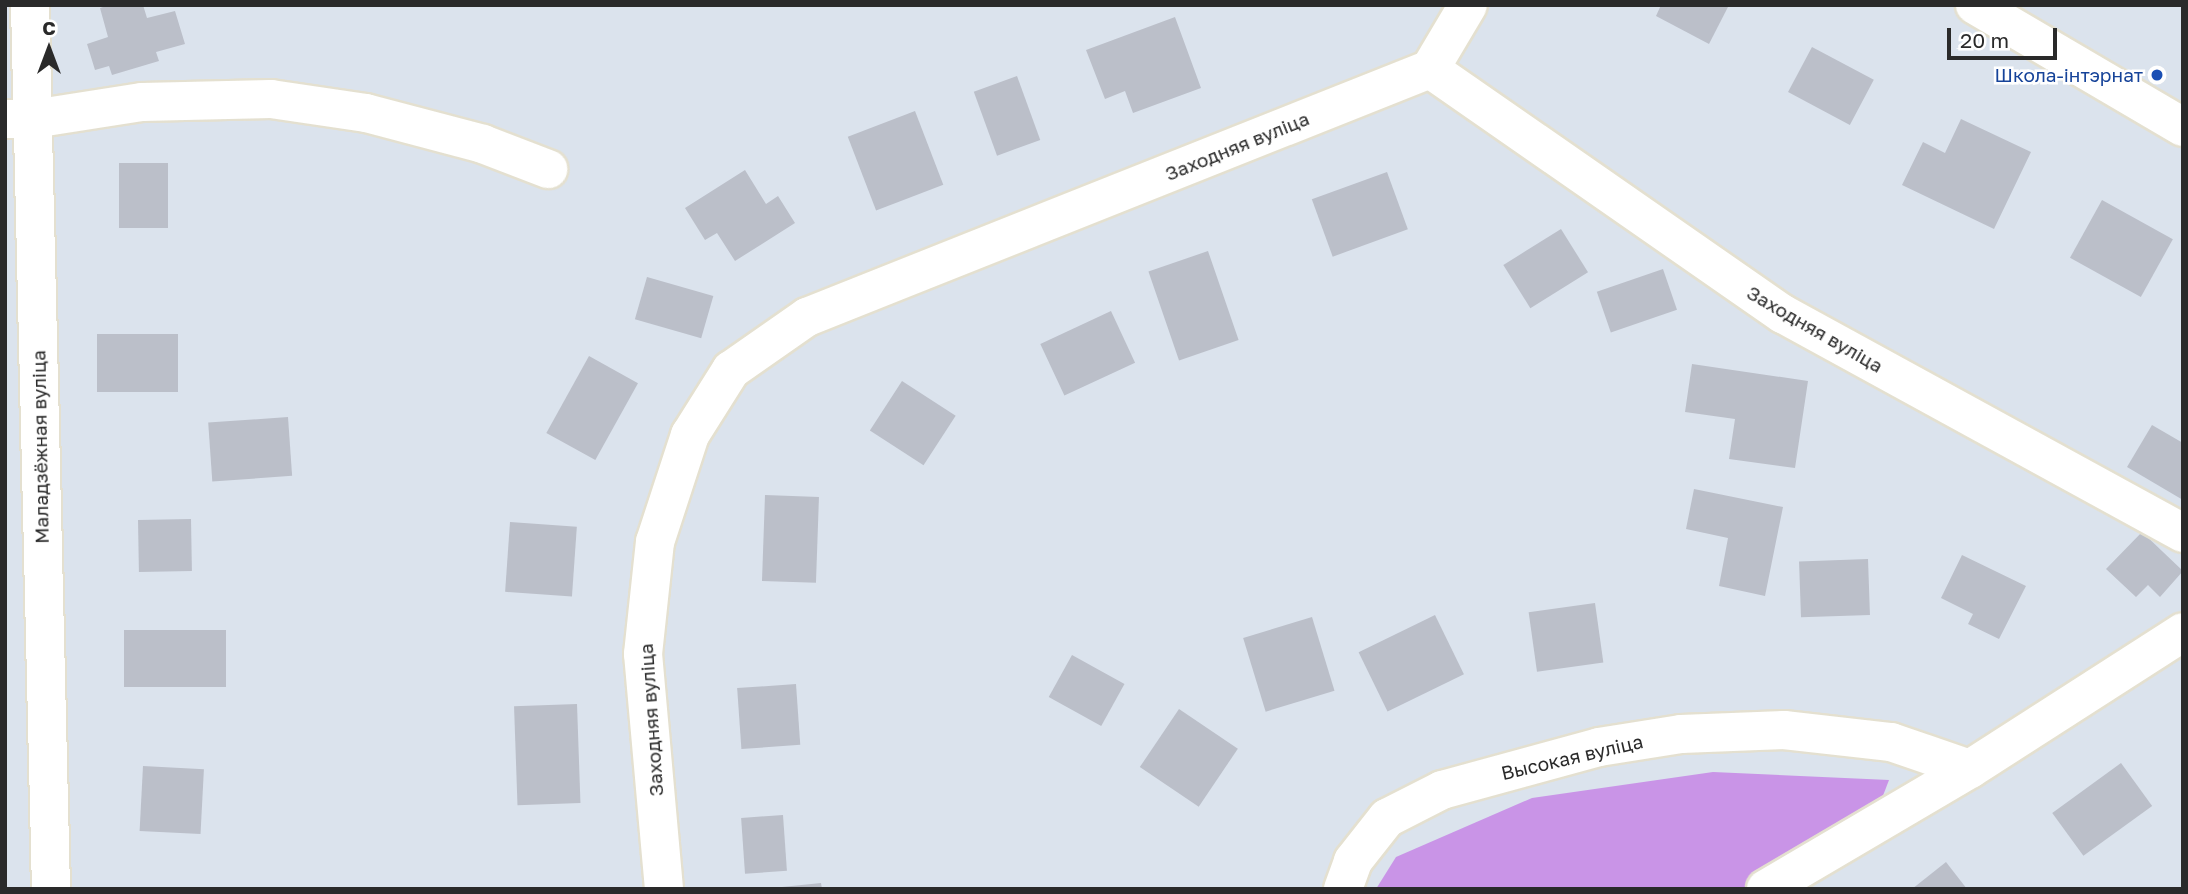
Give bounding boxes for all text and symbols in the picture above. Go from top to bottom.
north arrow [14,14,84,84]
scale bar [1950,14,2060,58]
text: С [42,16,56,39]
text: 20 m [1960,27,2009,53]
place label: Школа-інтэрнат [1994,64,2143,86]
marker: Школа-інтэрнат [2149,67,2165,83]
street label: Заходняя вуліца [1162,107,1312,185]
street label: Заходняя вуліца [1743,281,1887,377]
street label: Маладзёжная вуліца [27,350,53,544]
street label: Заходняя вуліца [634,643,668,797]
street label: Высокая вуліца [1499,730,1645,784]

